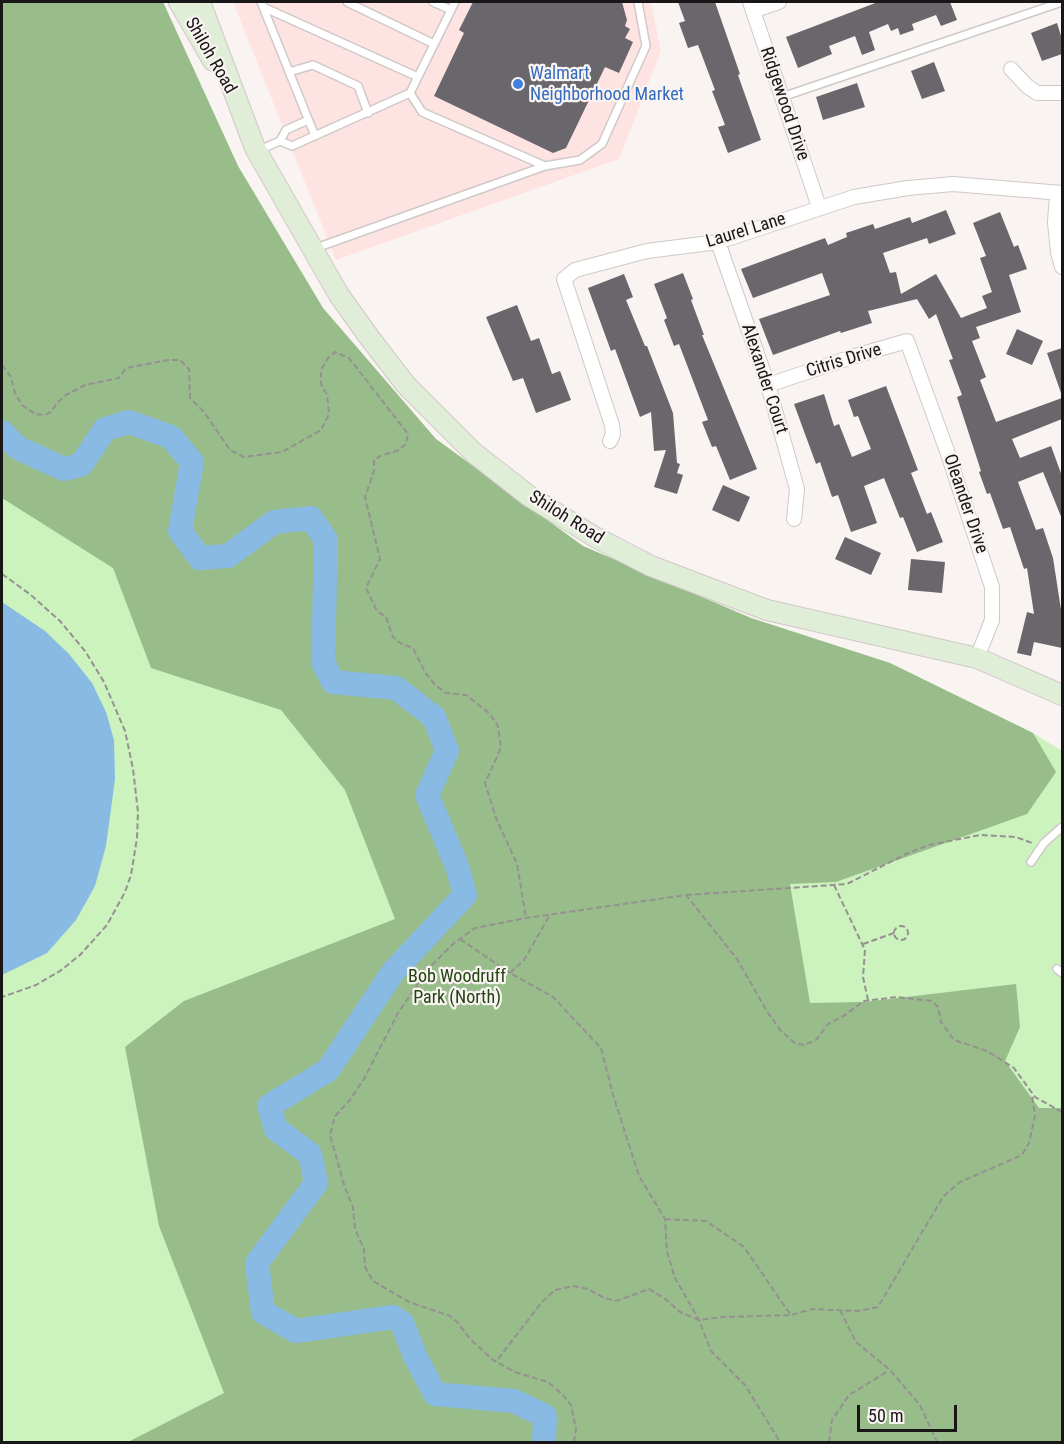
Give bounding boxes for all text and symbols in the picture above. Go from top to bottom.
street label: Shiloh Road [180,14,240,98]
street label: Ridgewood Drive [754,44,814,164]
place label: Walmart Neighborhood Market [530,63,684,106]
marker: Walmart Neighborhood Market [511,77,525,91]
street label: Laurel Lane [704,209,788,253]
street label: Alexander Court [736,321,792,437]
street label: Citris Drive [804,339,884,383]
street label: Oleander Drive [938,451,992,557]
street label: Shiloh Road [525,487,607,549]
park label: Bob Woodruff Park (North) [408,966,506,1008]
scale bar [860,1393,960,1431]
text: 50 m [868,1405,903,1426]

